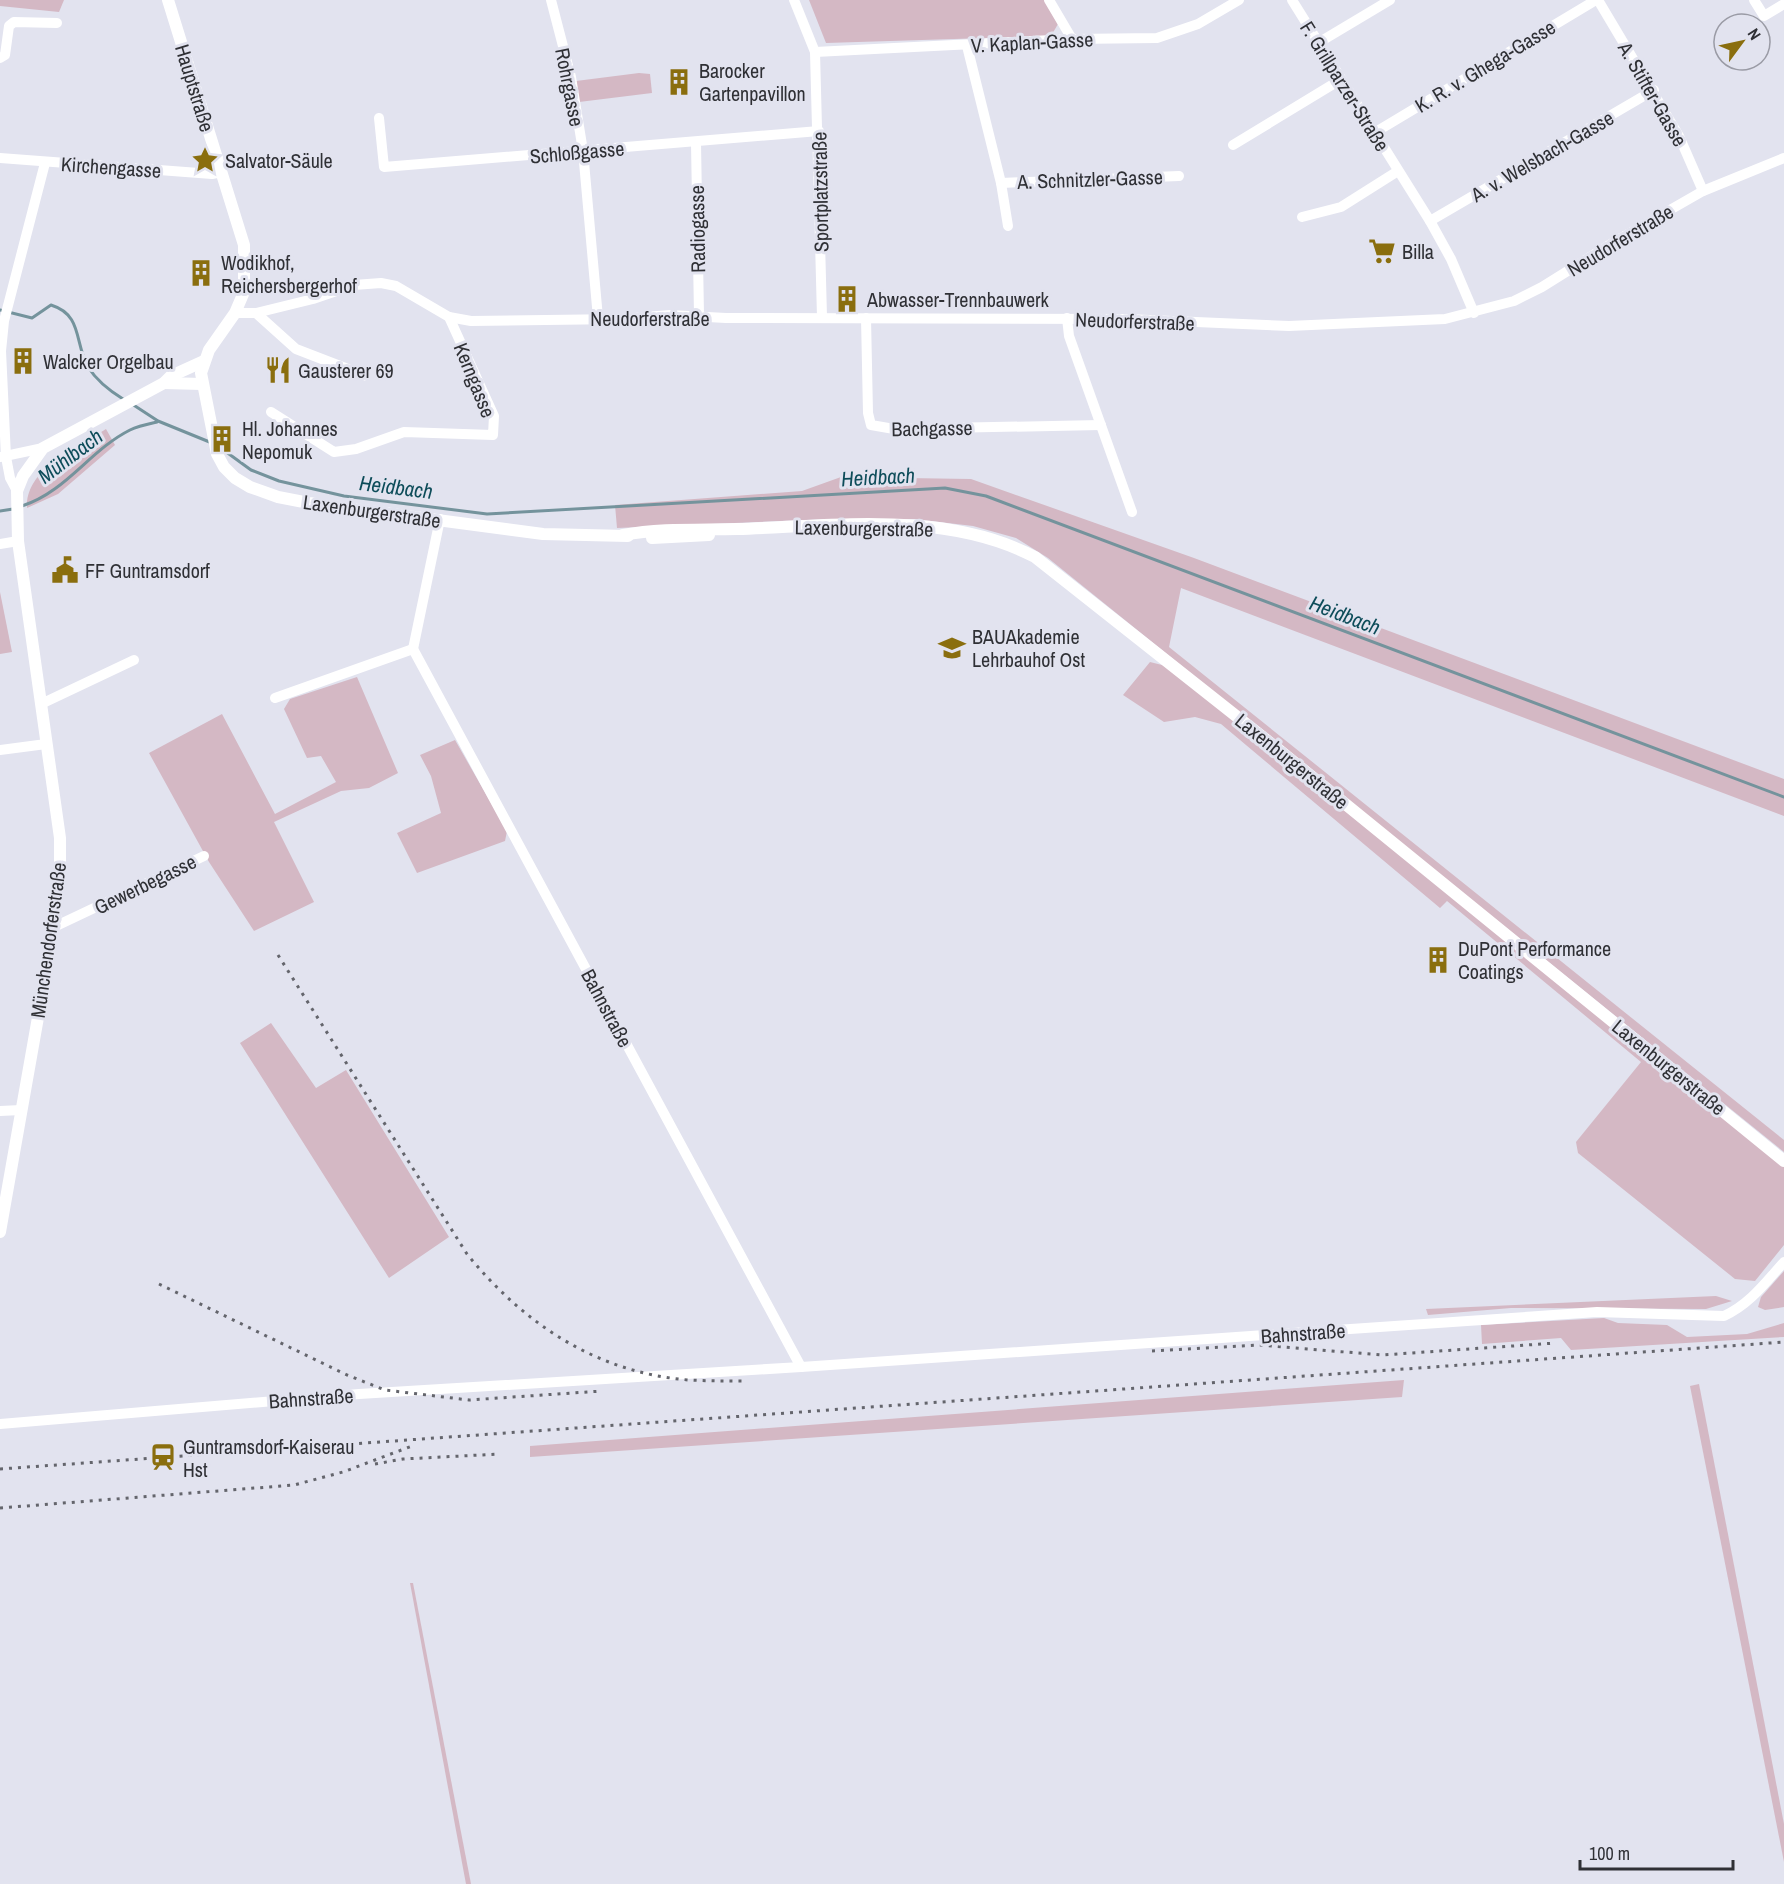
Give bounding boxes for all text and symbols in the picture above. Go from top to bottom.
north arrow [1712,12,1772,72]
street label: K. R. v. Ghega-Gasse [1410,13,1560,119]
street label: F. Grillparzer-Straße [1294,16,1396,156]
text: N [1743,24,1766,44]
street label: V. Kaplan-Gasse [970,25,1094,59]
street label: A. Stifter-Gasse [1612,36,1694,151]
street label: Hauptstraße [169,41,221,135]
street label: Rohrgasse [549,45,591,129]
place label: Barocker Gartenpavillon [699,57,806,107]
building icon: Barocker Gartenpavillon [664,67,694,97]
street label: A. v. Welsbach-Gasse [1465,104,1618,208]
street label: Sportplatzstraße [805,132,835,252]
street label: Schloßgasse [529,134,625,170]
place icon: Salvator-Säule [190,145,220,175]
place label: Salvator-Säule [225,147,333,174]
street label: Kirchengasse [60,150,162,184]
street label: A. Schnitzler-Gasse [1016,163,1163,195]
street label: Radiogasse [683,185,711,273]
street label: Neudorferstraße [1562,198,1678,282]
supermarket icon: Billa [1367,236,1397,266]
place label: Billa [1402,238,1434,265]
place label: Wodikhof, Reichersbergerhof [221,249,357,299]
building icon: Wodikhof, Reichersbergerhof [186,258,216,288]
building icon: Abwasser-Trennbauwerk [832,284,862,314]
place label: Abwasser-Trennbauwerk [866,286,1049,313]
street label: Neudorferstraße [590,305,710,332]
street label: Neudorferstraße [1075,305,1195,337]
street label: Kerngasse [448,339,502,421]
building icon: Walcker Orgelbau [8,346,38,376]
place label: Walcker Orgelbau [43,348,174,375]
restaurant icon: Gausterer 69 [263,355,293,385]
place label: Gausterer 69 [298,357,394,384]
street label: Bachgasse [891,414,973,442]
place label: Hl. Johannes Nepomuk [242,415,338,465]
water label: Mühlbach [31,422,109,490]
building icon: Hl. Johannes Nepomuk [207,424,237,454]
water label: Heidbach [840,461,916,493]
water label: Heidbach [358,468,434,506]
street label: Laxenburgerstraße [302,488,442,534]
street label: Laxenburgerstraße [794,513,934,543]
public building icon: FF Guntramsdorf [50,555,80,585]
place label: FF Guntramsdorf [85,557,210,584]
water label: Heidbach [1305,588,1385,642]
place label: BAUAkademie Lehrbauhof Ost [972,623,1086,673]
school or university icon: BAUAkademie Lehrbauhof Ost [937,633,967,663]
street label: Laxenburgerstraße [1230,707,1354,815]
street label: Gewerbegasse [90,848,200,920]
street label: Münchendorferstraße [24,860,72,1020]
place label: DuPont Performance Coatings [1458,935,1611,985]
building icon: DuPont Performance Coatings [1423,945,1453,975]
street label: Bahnstraße [575,964,639,1052]
street label: Laxenburgerstraße [1607,1013,1731,1121]
street label: Bahnstraße [1260,1317,1346,1349]
street label: Bahnstraße [268,1382,354,1414]
place label: Guntramsdorf-Kaiserau Hst [183,1433,354,1483]
station icon: Guntramsdorf-Kaiserau Hst [148,1442,178,1472]
scale bar [1580,1833,1733,1871]
text: 100 m [1589,1841,1630,1866]

